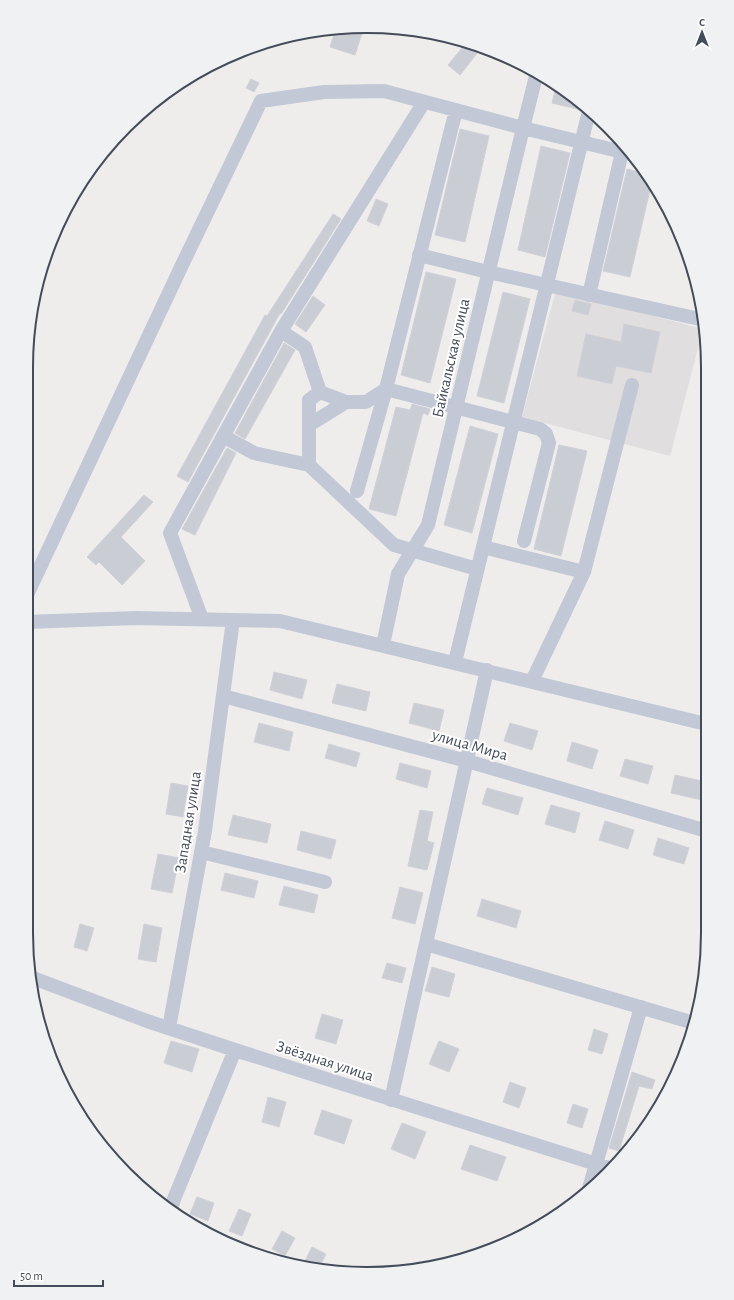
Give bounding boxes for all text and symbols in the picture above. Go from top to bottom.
north arrow [682,12,722,52]
text: С [699,17,705,28]
street label: Байкальская улица [430,297,473,419]
street label: улица Мира [429,726,510,764]
street label: Западная улица [172,770,205,874]
street label: Звёздная улица [274,1038,376,1085]
scale bar [14,1262,103,1288]
text: 50 m [20,1270,43,1282]

